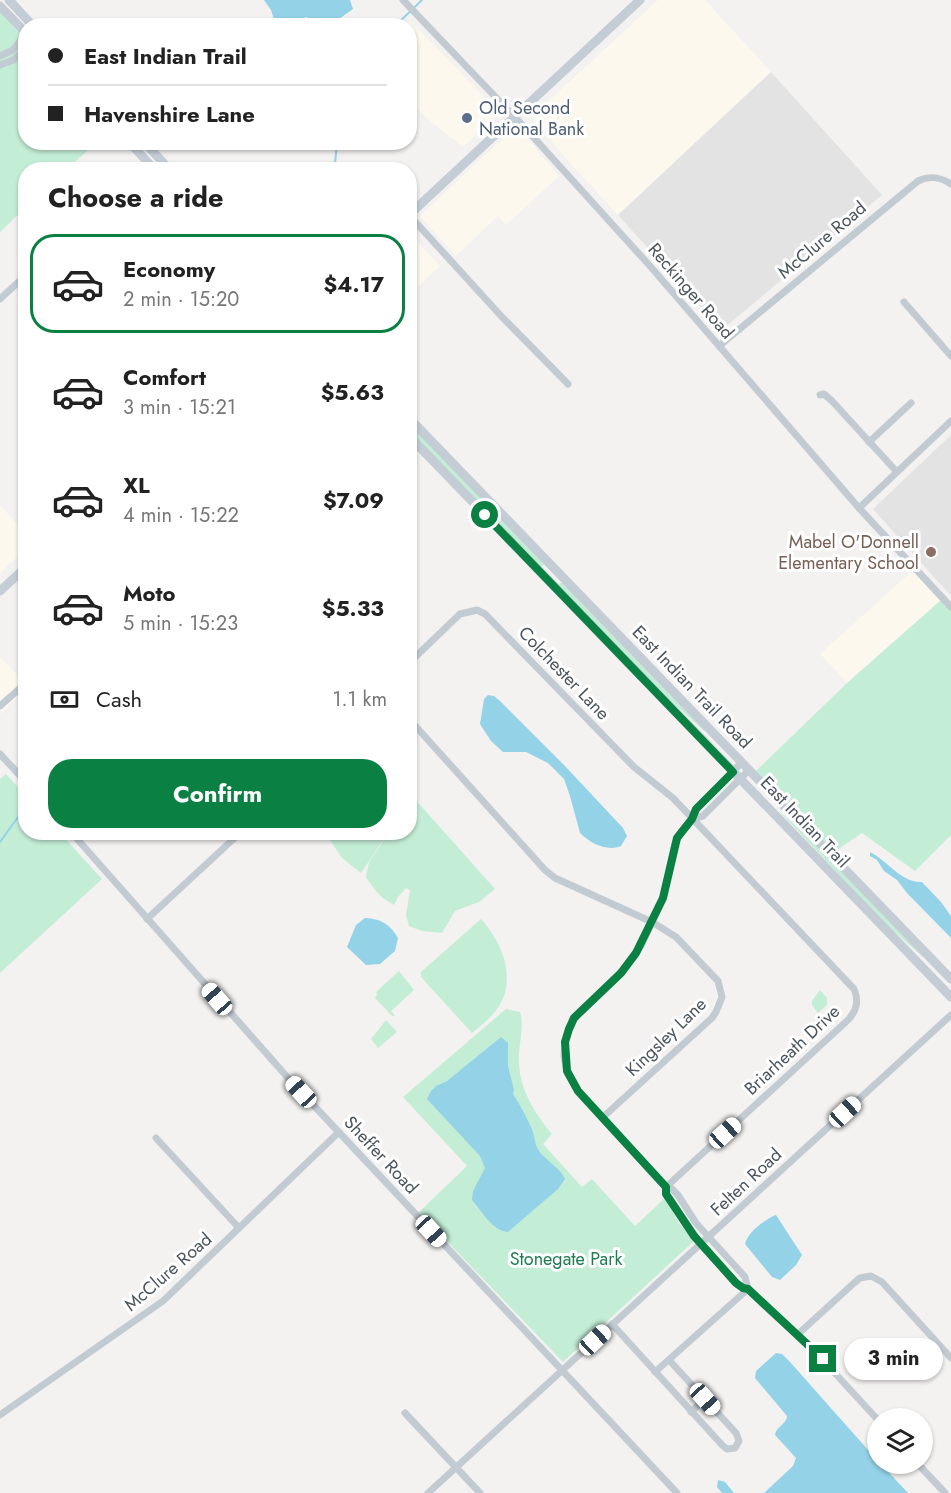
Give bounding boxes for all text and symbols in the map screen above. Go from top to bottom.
text: East Indian Trail [84,40,247,72]
place label: Old Second National Bank [479,95,584,142]
text: Havenshire Lane [84,98,255,130]
marker: Old Second National Bank [460,111,474,125]
text: Choose a ride [48,178,223,217]
street label: McClure Road [772,195,872,285]
street label: Reckinger Road [642,237,740,345]
text: Economy [123,253,215,285]
icon: car [51,257,105,311]
text: $4.17 [323,268,384,300]
text: 2 min · 15:20 [123,285,239,314]
text: Comfort [123,361,206,393]
icon: car [51,365,105,419]
text: $5.63 [321,376,384,408]
text: 3 min · 15:21 [123,393,236,422]
text: XL [123,469,150,501]
icon: car [51,473,105,527]
text: $7.09 [323,484,384,516]
text: 4 min · 15:22 [123,501,239,530]
route start [471,501,498,528]
place label: Mabel O'Donnell Elementary School [778,529,919,576]
marker: Mabel O'Donnell Elementary School [924,545,938,559]
text: Moto [123,577,176,609]
icon: car [51,581,105,635]
text: $5.33 [322,592,384,624]
text: 5 min · 15:23 [123,609,238,638]
street label: East Indian Trail Road [626,619,758,755]
street label: Colchester Lane [512,620,616,726]
icon: cash [48,683,81,716]
text: Cash [96,683,142,715]
text: 1.1 km [333,685,387,714]
button: Confirm [48,759,387,828]
street label: East Indian Trail [755,770,855,874]
car [198,980,236,1018]
street label: Kingsley Lane [620,992,712,1082]
street label: Briarheath Drive [738,999,846,1101]
car [282,1073,320,1111]
car [826,1093,864,1131]
street label: Sheffer Road [338,1110,424,1200]
car [706,1114,744,1152]
street label: Felten Road [705,1142,787,1222]
car [412,1212,450,1250]
street label: McClure Road [119,1227,217,1317]
park label: Stonegate Park [510,1246,622,1272]
car [576,1321,614,1359]
callout: 3 min [844,1338,943,1380]
text: 3 min [868,1344,919,1373]
route end [809,1345,836,1372]
car [686,1380,724,1418]
map controls [867,1408,933,1474]
button: layers [867,1408,933,1474]

